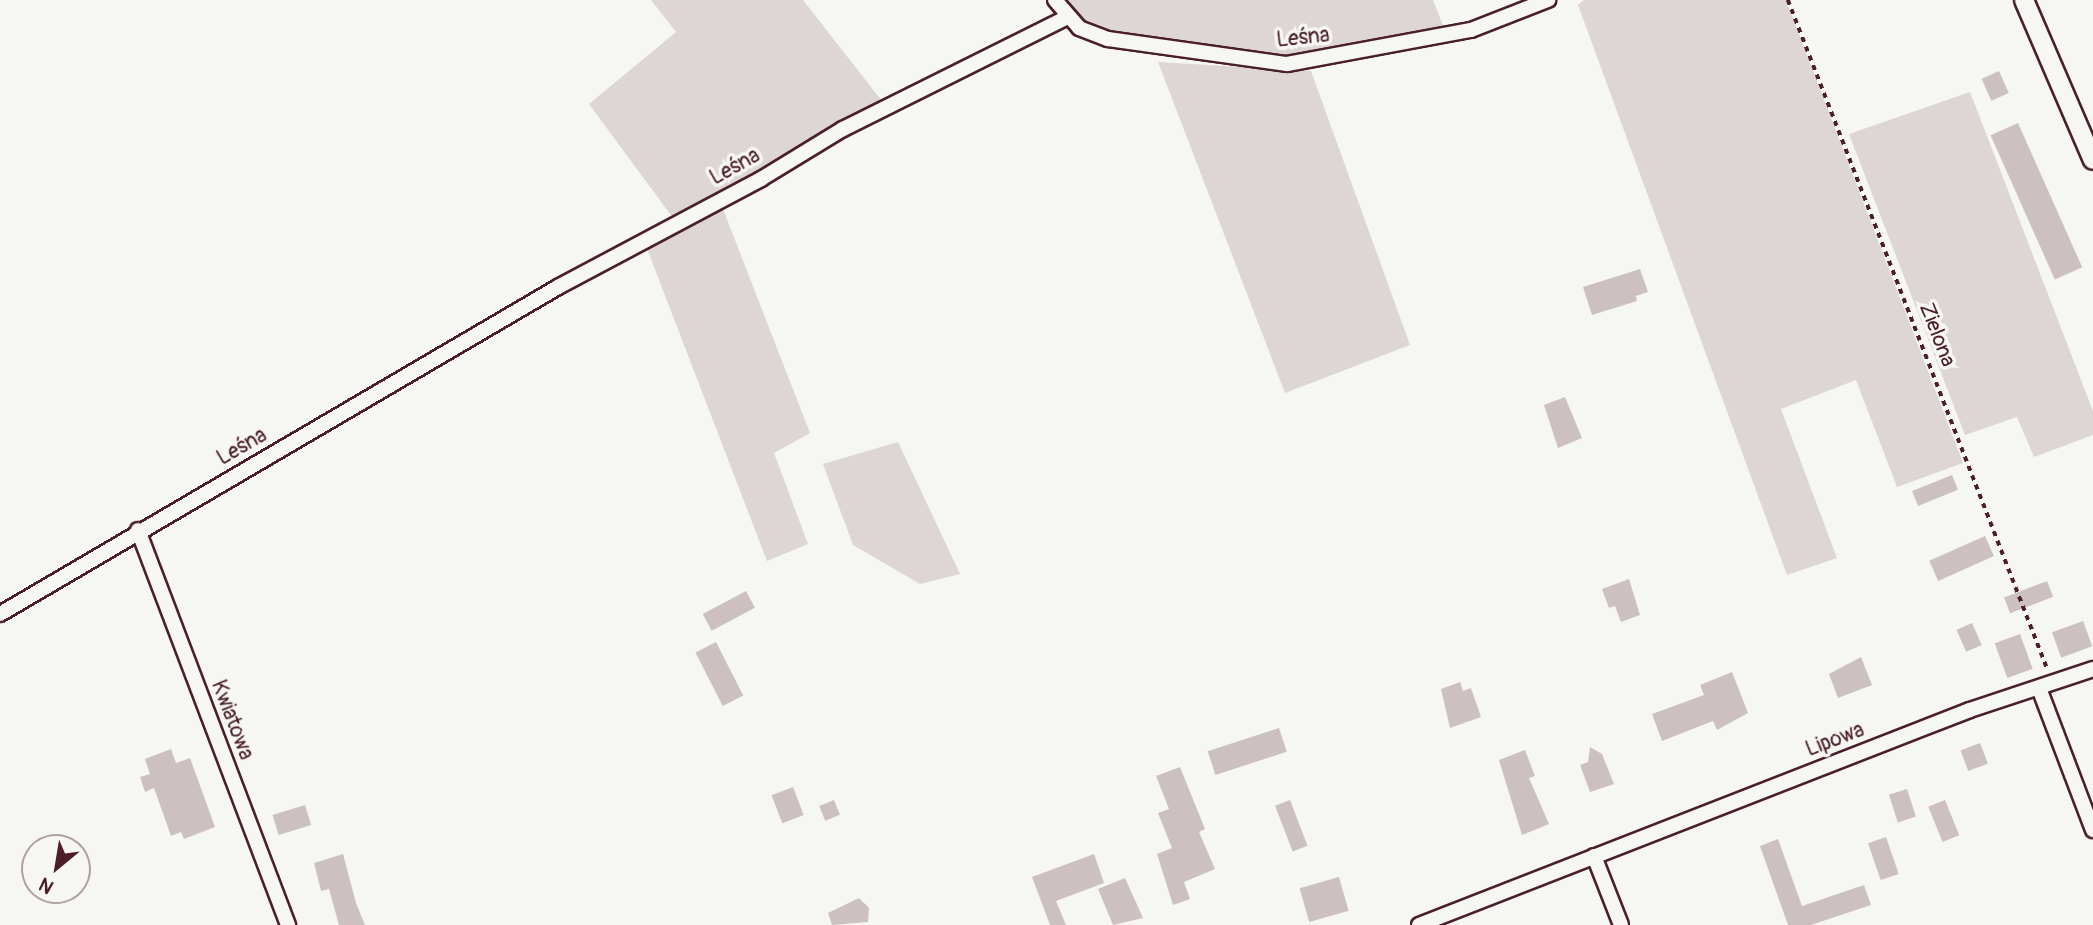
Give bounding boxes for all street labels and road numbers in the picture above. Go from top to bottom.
street label: Leśna [1275,23,1331,53]
street label: Leśna [706,143,764,191]
street label: Zielona [1913,300,1961,370]
street label: Leśna [213,423,271,471]
street label: Kwiatowa [205,677,259,763]
street label: Lipowa [1802,717,1868,763]

